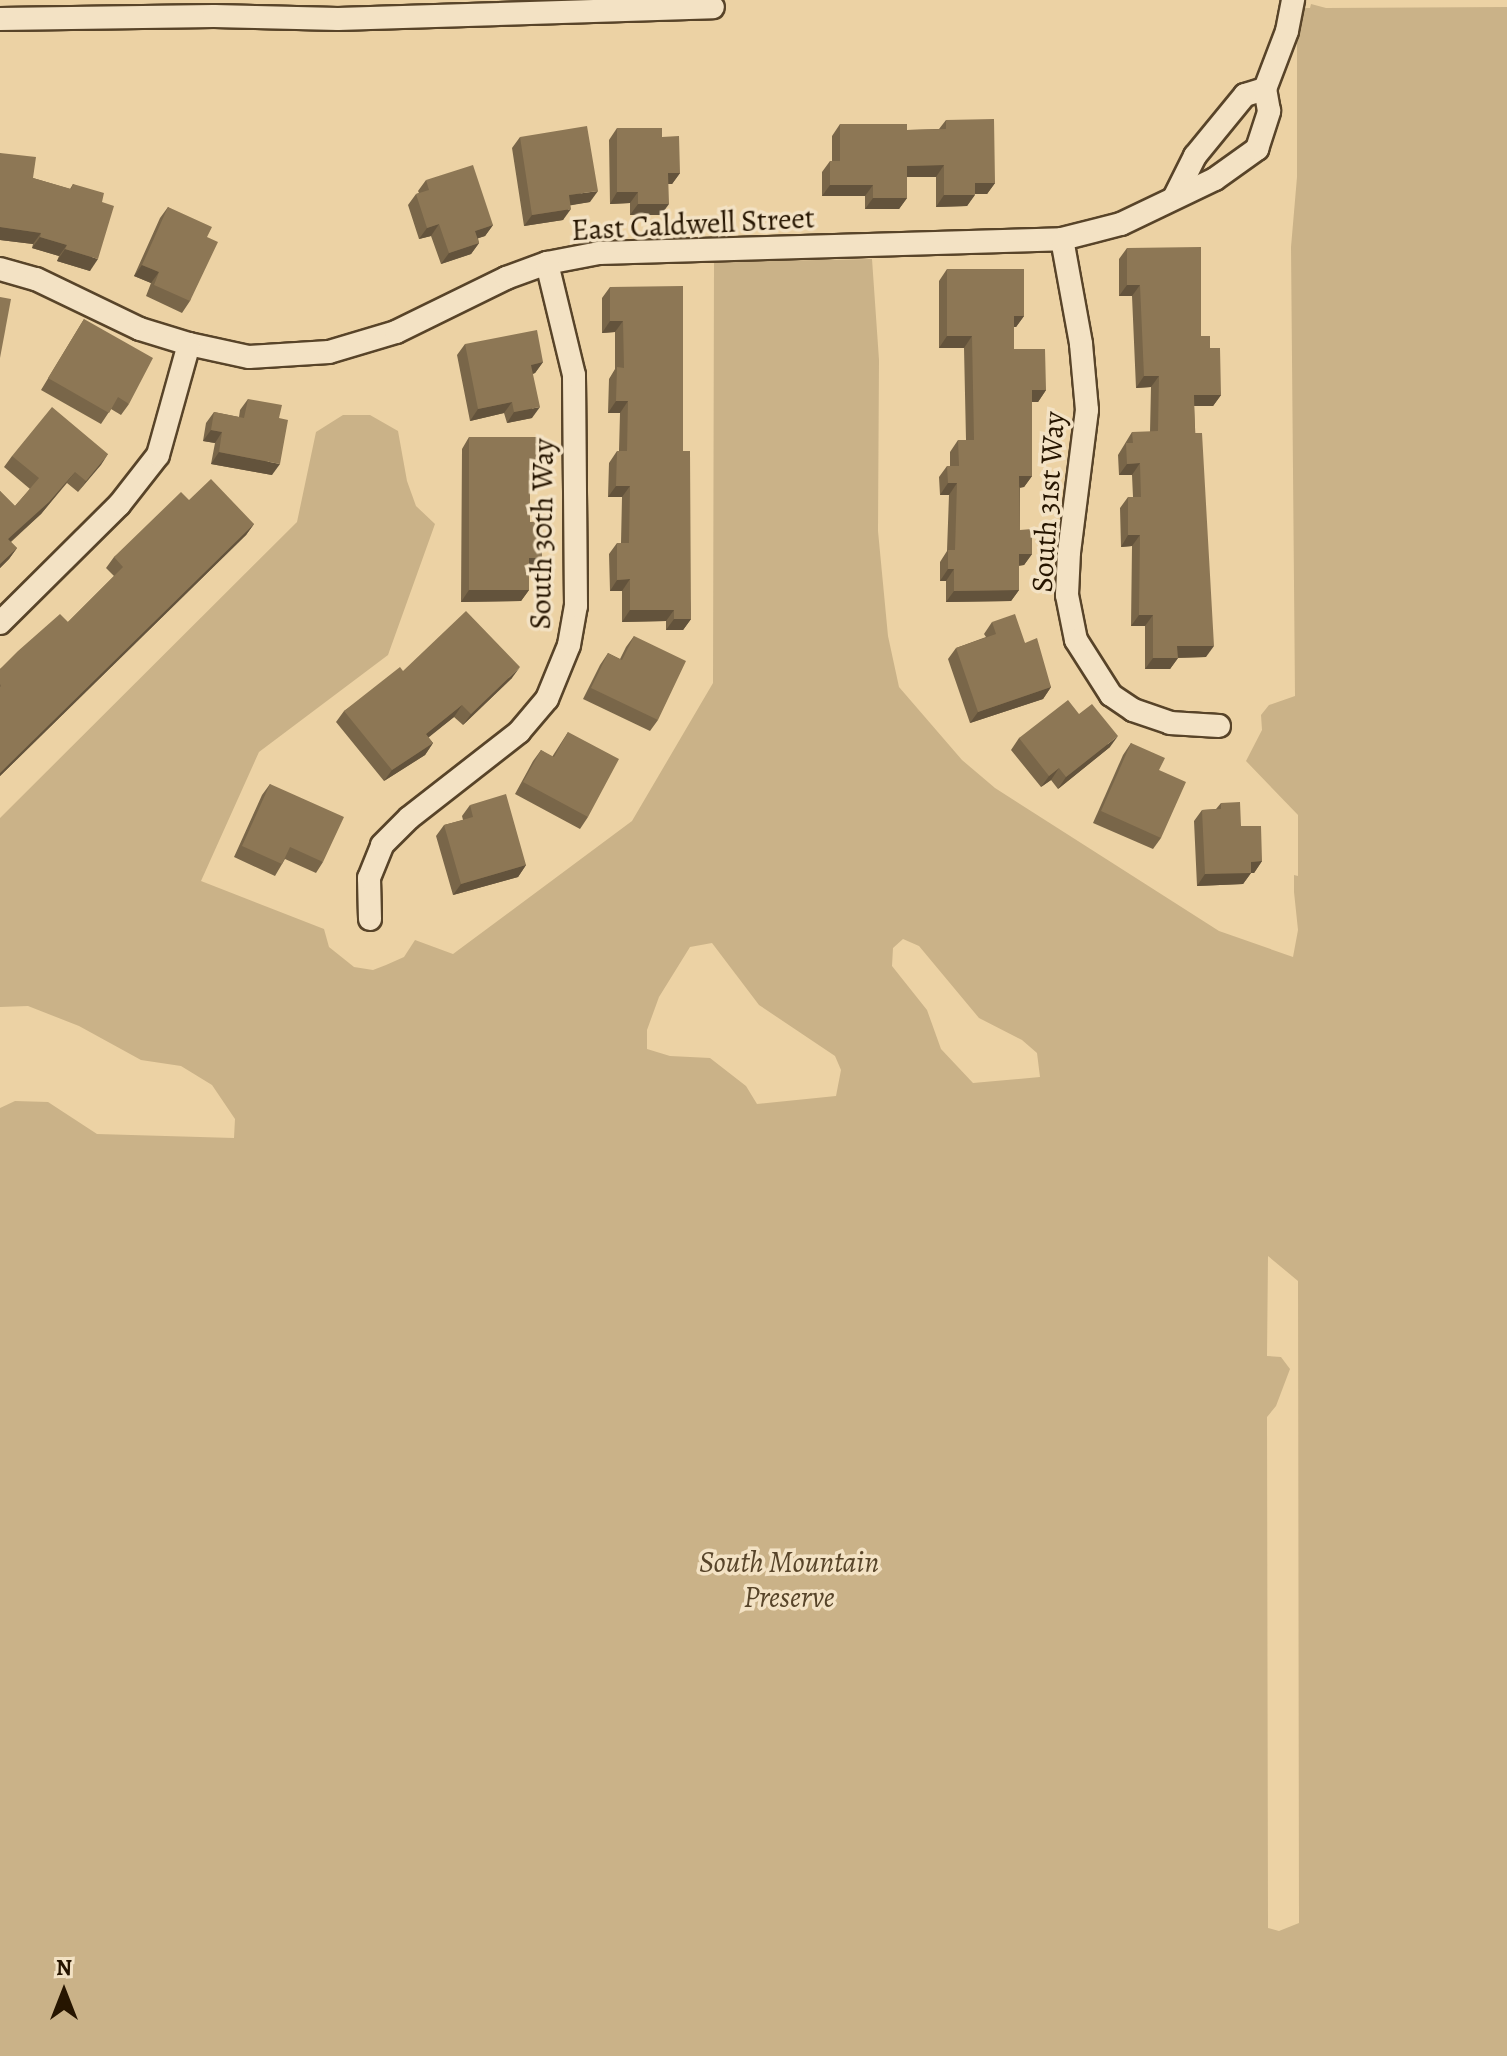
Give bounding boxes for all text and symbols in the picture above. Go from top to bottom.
street label: East Caldwell Street [570,200,816,248]
street label: South 31st Way [1024,410,1072,594]
street label: South 30th Way [522,438,562,630]
park label: South Mountain Preserve [699,1544,879,1614]
north arrow [24,1952,104,2032]
text: N [56,1953,72,1983]

